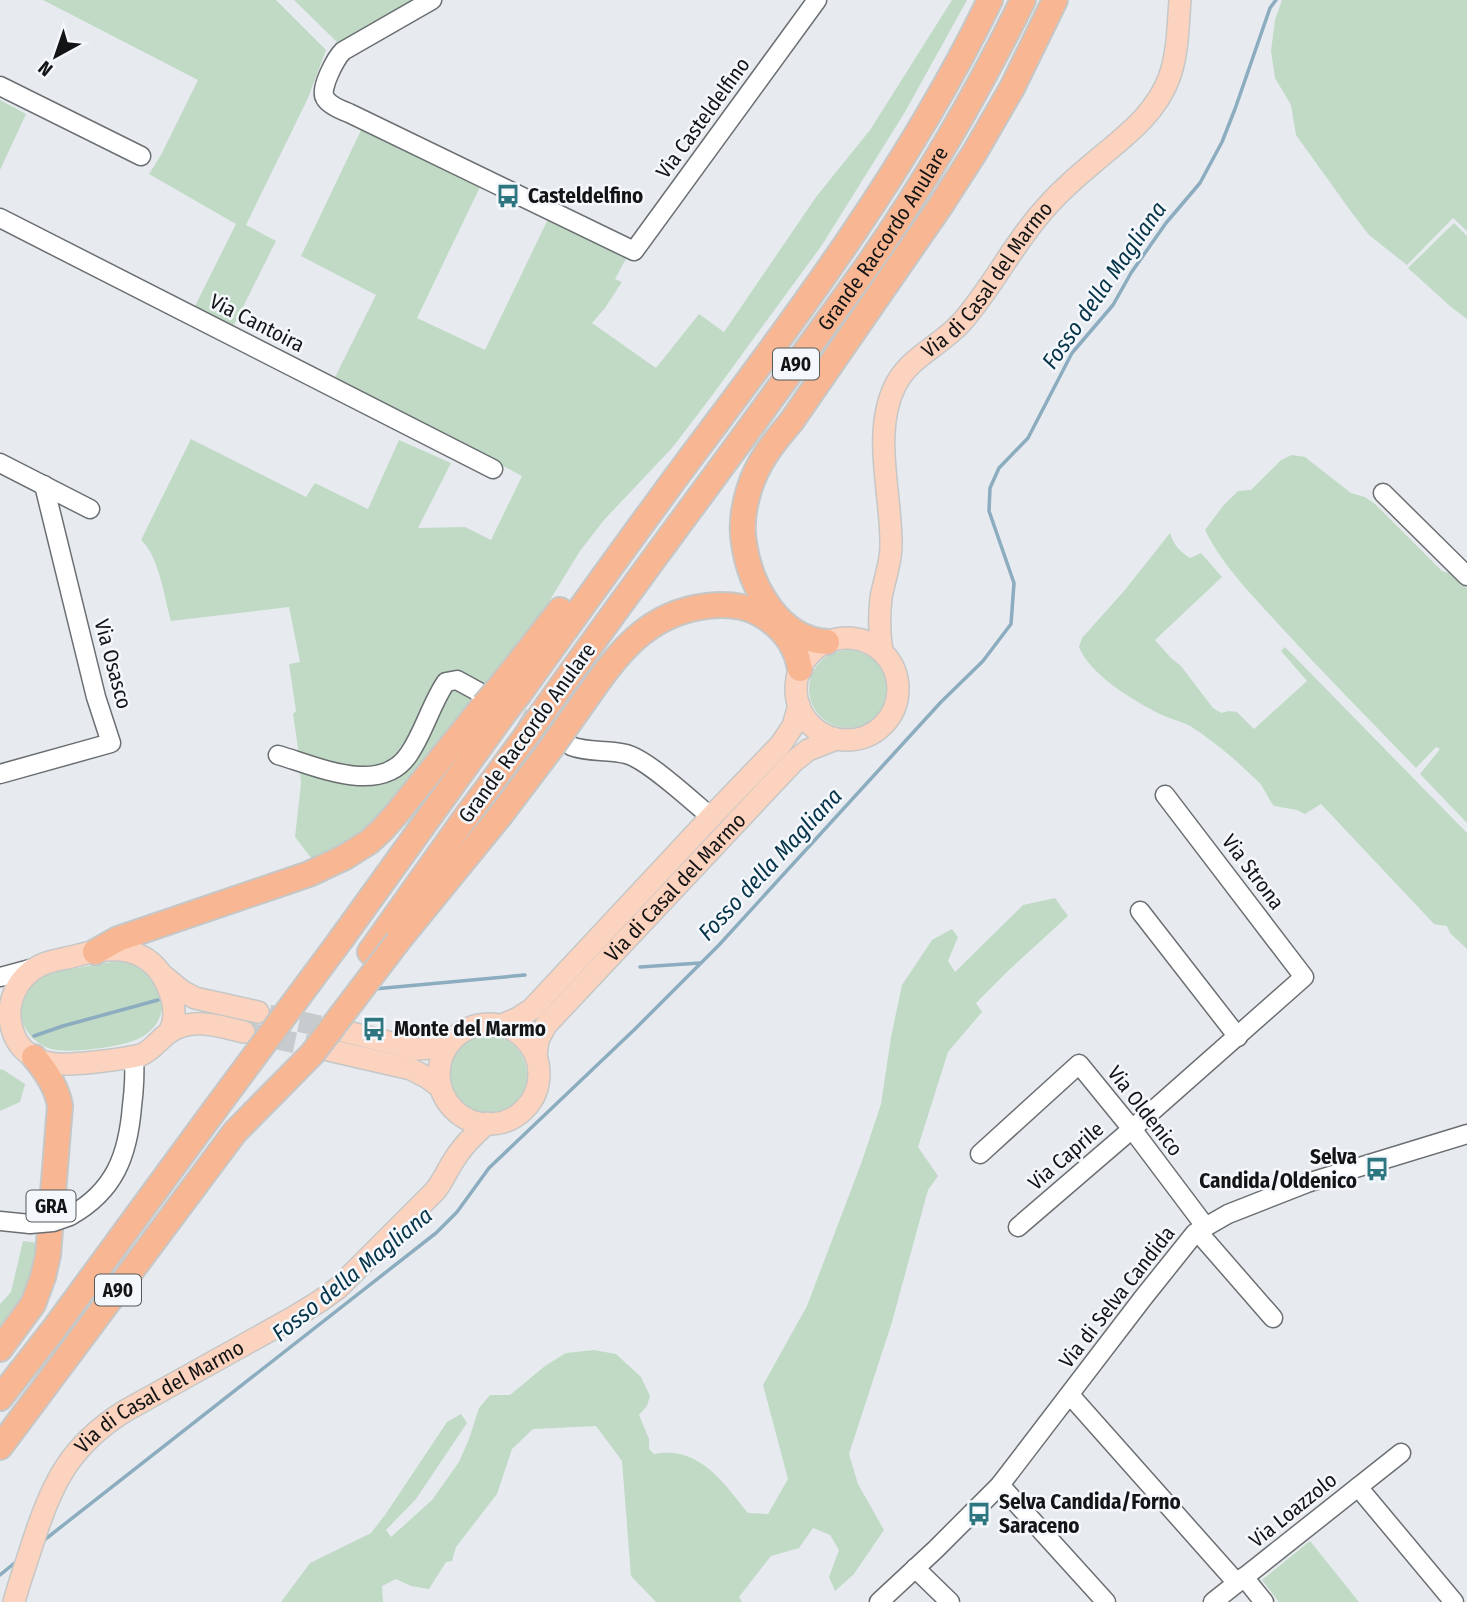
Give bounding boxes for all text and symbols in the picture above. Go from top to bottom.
north arrow [21,21,91,91]
street label: Via Casteldelfino [650,52,756,184]
text: N [34,56,57,81]
street label: Grande Raccordo Anulare [812,142,954,336]
bus stop icon: Casteldelfino [494,182,522,210]
place label: Casteldelfino [528,183,643,209]
street label: Via di Casal del Marmo [917,196,1058,363]
water label: Fosso della Magliana [1036,196,1172,374]
street label: Via Cantoira [205,288,309,358]
road number: A90 [773,348,819,380]
street label: Via Osasco [89,616,137,712]
street label: Grande Raccordo Anulare [453,638,601,828]
water label: Fosso della Magliana [692,782,848,946]
street label: Via di Casal del Marmo [599,807,751,967]
street label: Via Strona [1216,829,1290,915]
bus stop icon: Monte del Marmo [360,1015,388,1043]
place label: Monte del Marmo [394,1016,546,1042]
street label: Via Oldenico [1102,1061,1188,1161]
street label: Via Caprile [1023,1116,1109,1196]
place label: Selva Candida/Oldenico [1199,1144,1357,1194]
bus stop icon: Selva Candida/Oldenico [1363,1155,1391,1183]
road number: GRA [26,1190,76,1222]
water label: Fosso della Magliana [266,1201,438,1347]
street label: Via di Selva Candida [1054,1221,1180,1373]
road number: A90 [95,1274,141,1306]
street label: Via di Casal del Marmo [69,1334,249,1459]
street label: Via Loazzolo [1244,1467,1342,1553]
place label: Selva Candida/Forno Saraceno [999,1489,1181,1539]
bus stop icon: Selva Candida/Forno Saraceno [965,1500,993,1528]

